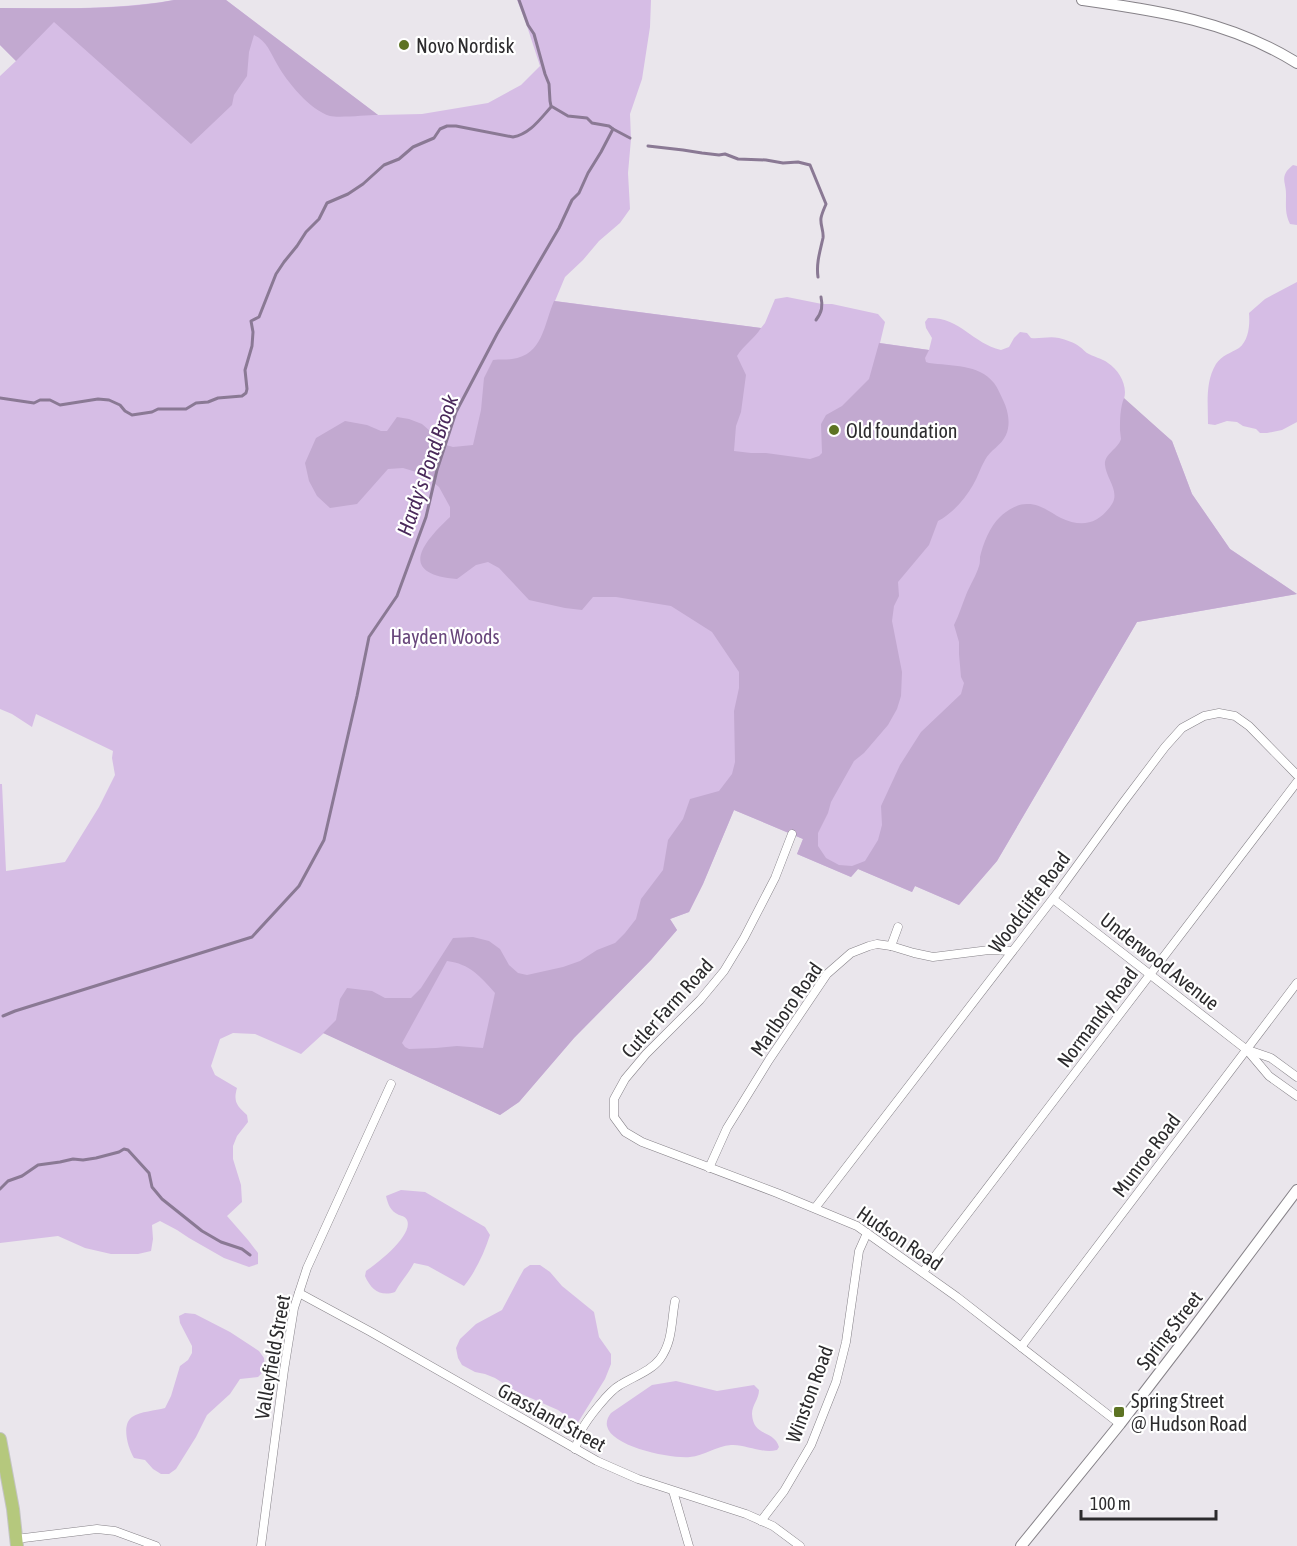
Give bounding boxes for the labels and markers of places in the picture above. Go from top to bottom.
place label: Novo Nordisk [416,34,514,57]
marker: Novo Nordisk [397,38,411,52]
place label: Old foundation [846,419,958,442]
marker: Old foundation [827,423,841,437]
place label: Spring Street @ Hudson Road [1131,1389,1247,1435]
marker: Spring Street @ Hudson Road [1112,1405,1126,1419]

